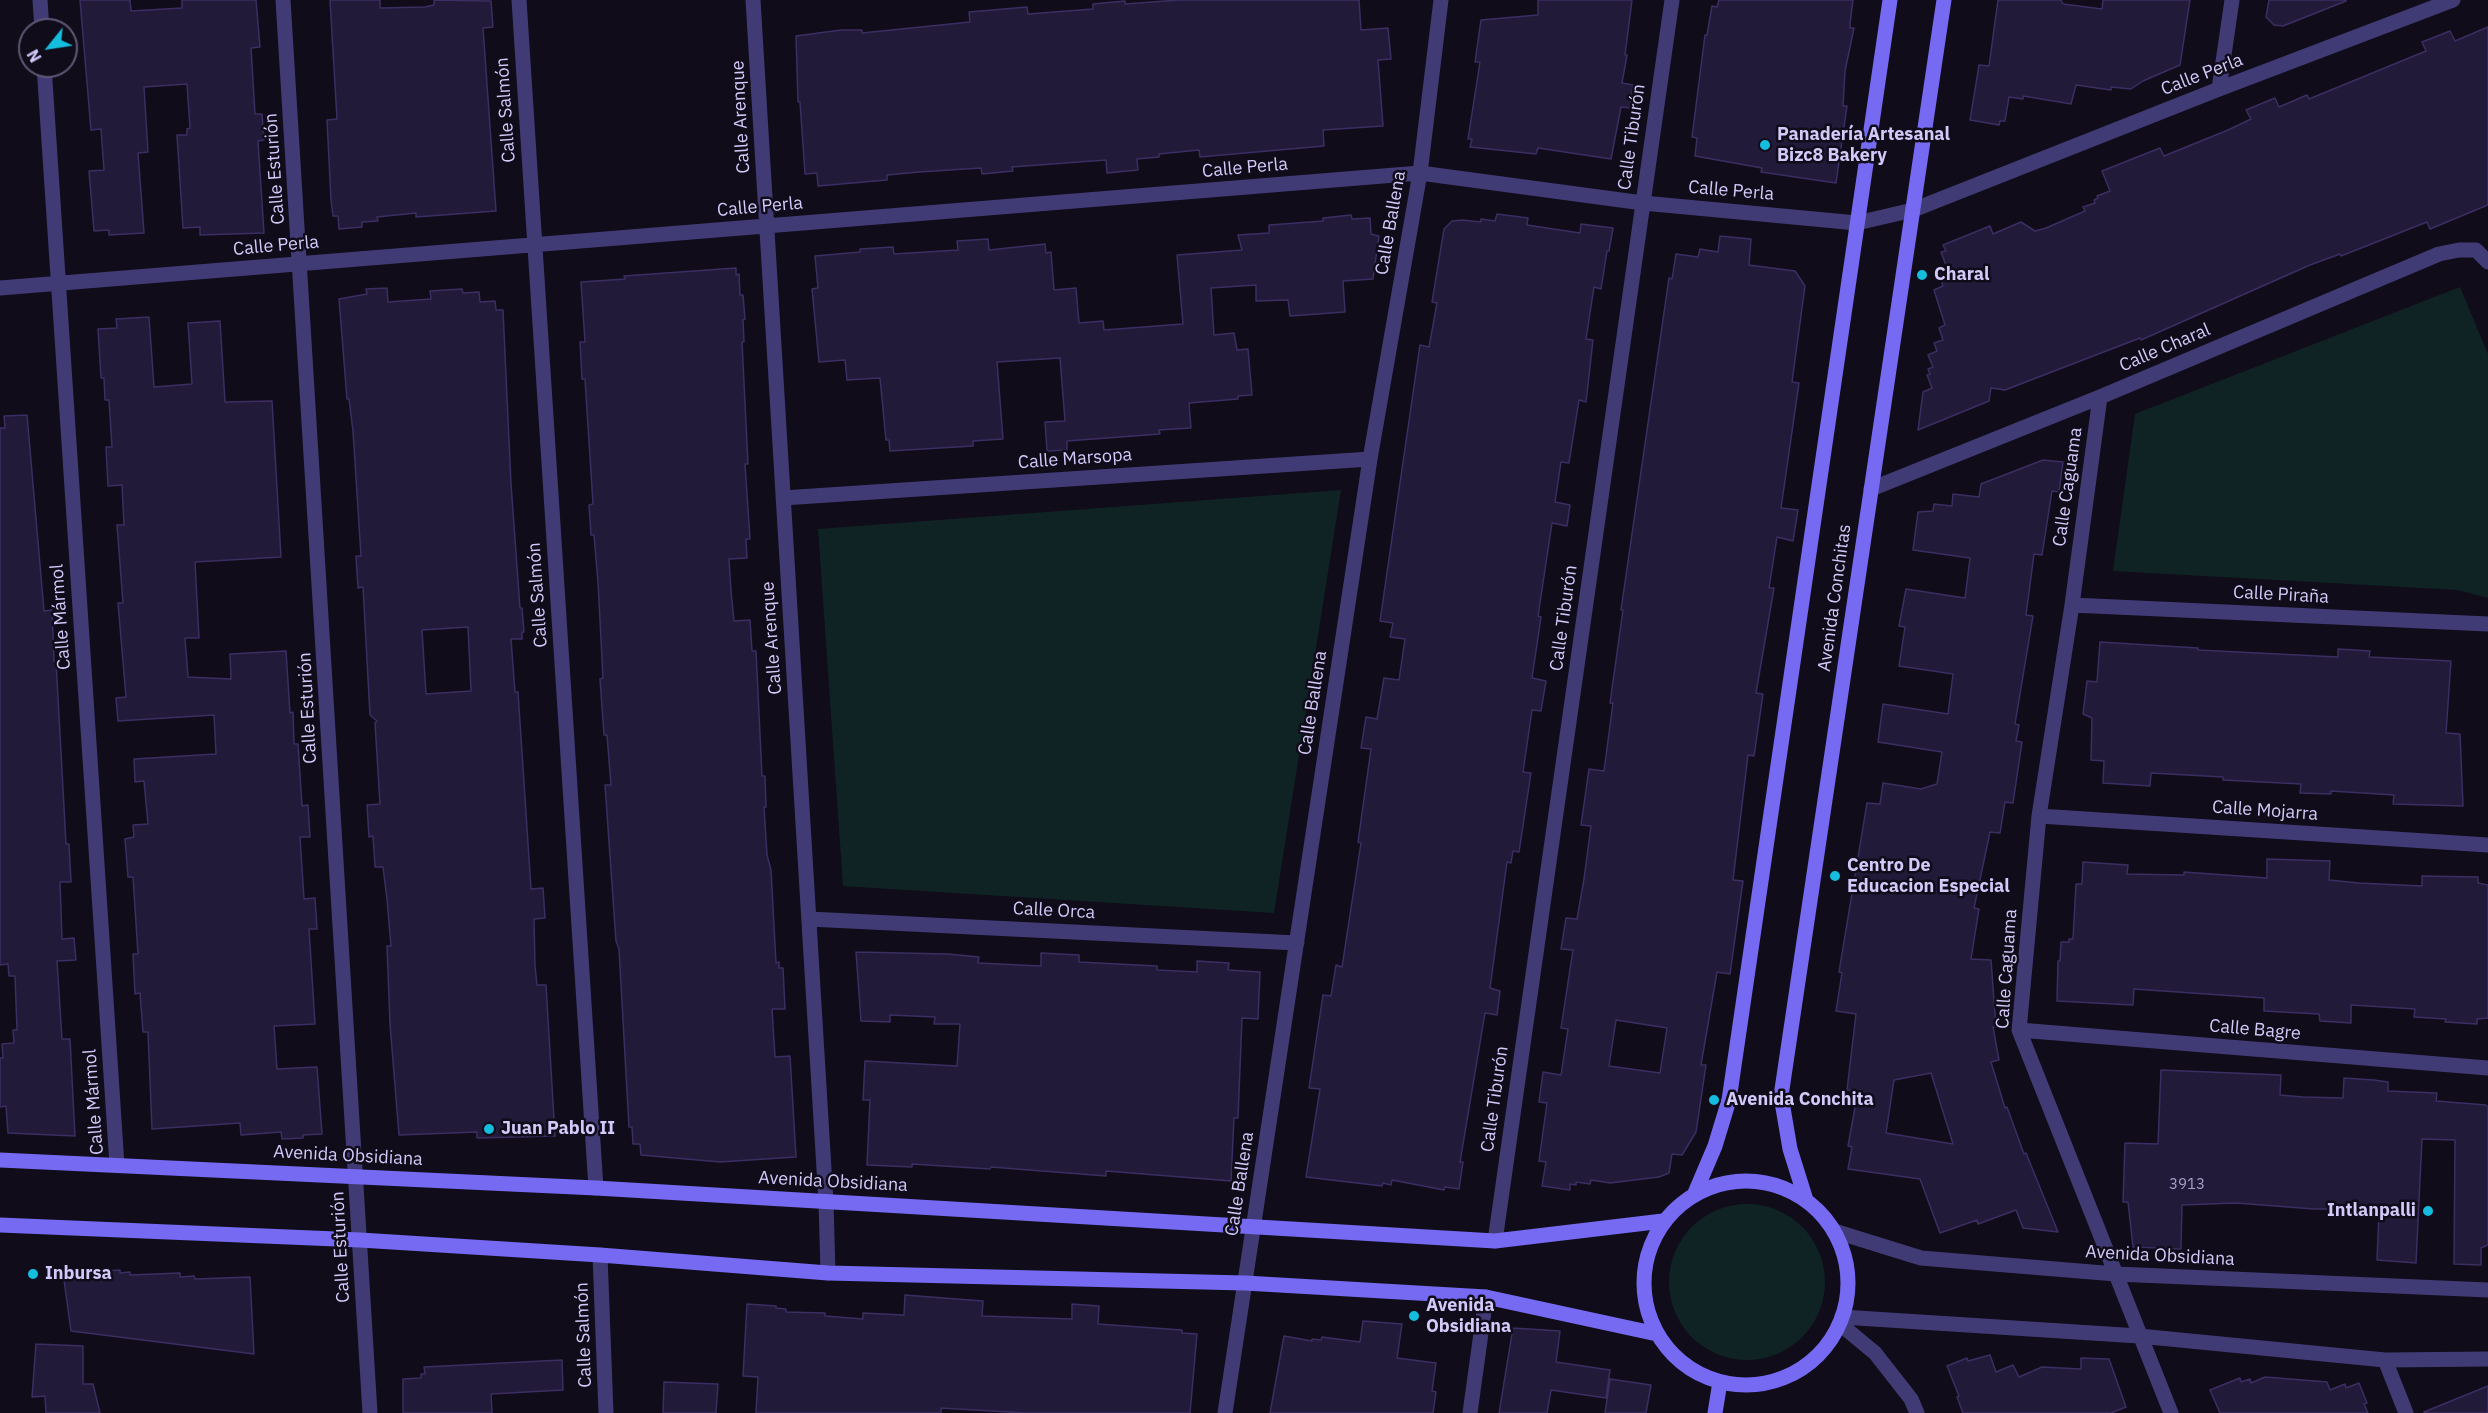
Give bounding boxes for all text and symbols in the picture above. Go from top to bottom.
north arrow [18,18,78,78]
text: N [23,46,46,66]
street label: Calle Perla [2158,49,2246,101]
street label: Calle Salmón [492,57,520,163]
street label: Calle Arenque [727,60,755,174]
street label: Calle Tiburón [1614,83,1650,191]
street label: Calle Esturión [260,113,290,225]
place label: Panadería Artesanal Bizc8 Bakery [1777,124,1950,166]
marker: Panadería Artesanal Bizc8 Bakery [1758,138,1772,152]
street label: Calle Perla [1201,153,1289,183]
street label: Calle Ballena [1371,169,1411,277]
street label: Calle Perla [1687,176,1775,206]
street label: Calle Perla [716,192,804,222]
street label: Calle Perla [232,231,320,261]
place label: Charal [1934,264,1989,286]
marker: Charal [1915,268,1929,282]
street label: Calle Charal [2116,319,2214,377]
street label: Calle Caguama [2049,426,2087,548]
street label: Calle Marsopa [1017,444,1133,474]
street label: Avenida Conchitas [1814,523,1856,673]
street label: Calle Salmón [524,542,552,648]
street label: Calle Mármol [47,563,75,671]
street label: Calle Tiburón [1546,564,1582,672]
street label: Calle Arenque [757,581,787,695]
street label: Calle Piraña [2232,582,2330,608]
street label: Calle Ballena [1294,649,1332,757]
street label: Calle Esturión [294,652,322,764]
street label: Calle Mojarra [2211,797,2319,825]
place label: Centro De Educacion Especial [1847,855,2010,898]
marker: Centro De Educacion Especial [1828,869,1842,883]
street label: Calle Orca [1012,898,1096,924]
street label: Calle Caguama [1992,908,2022,1030]
street label: Calle Bagre [2208,1015,2302,1045]
street label: Calle Tiburón [1477,1045,1513,1153]
street label: Calle Mármol [80,1048,108,1156]
place label: Avenida Conchita [1726,1089,1874,1111]
marker: Avenida Conchita [1707,1093,1721,1107]
place label: Juan Pablo II [501,1118,615,1140]
marker: Juan Pablo II [482,1122,496,1136]
street label: Calle Ballena [1221,1130,1259,1238]
street label: Avenida Obsidiana [273,1141,423,1171]
street label: Avenida Obsidiana [758,1167,908,1197]
house number: 3913 [2169,1176,2205,1194]
street label: Calle Esturión [327,1191,355,1303]
place label: Intlanpalli [2327,1200,2416,1222]
marker: Intlanpalli [2421,1204,2435,1218]
street label: Avenida Obsidiana [2085,1241,2235,1271]
place label: Inbursa [45,1263,112,1285]
marker: Inbursa [26,1267,40,1281]
street label: Calle Salmón [571,1282,597,1388]
place label: Avenida Obsidiana [1426,1295,1511,1338]
marker: Avenida Obsidiana [1407,1309,1421,1323]

